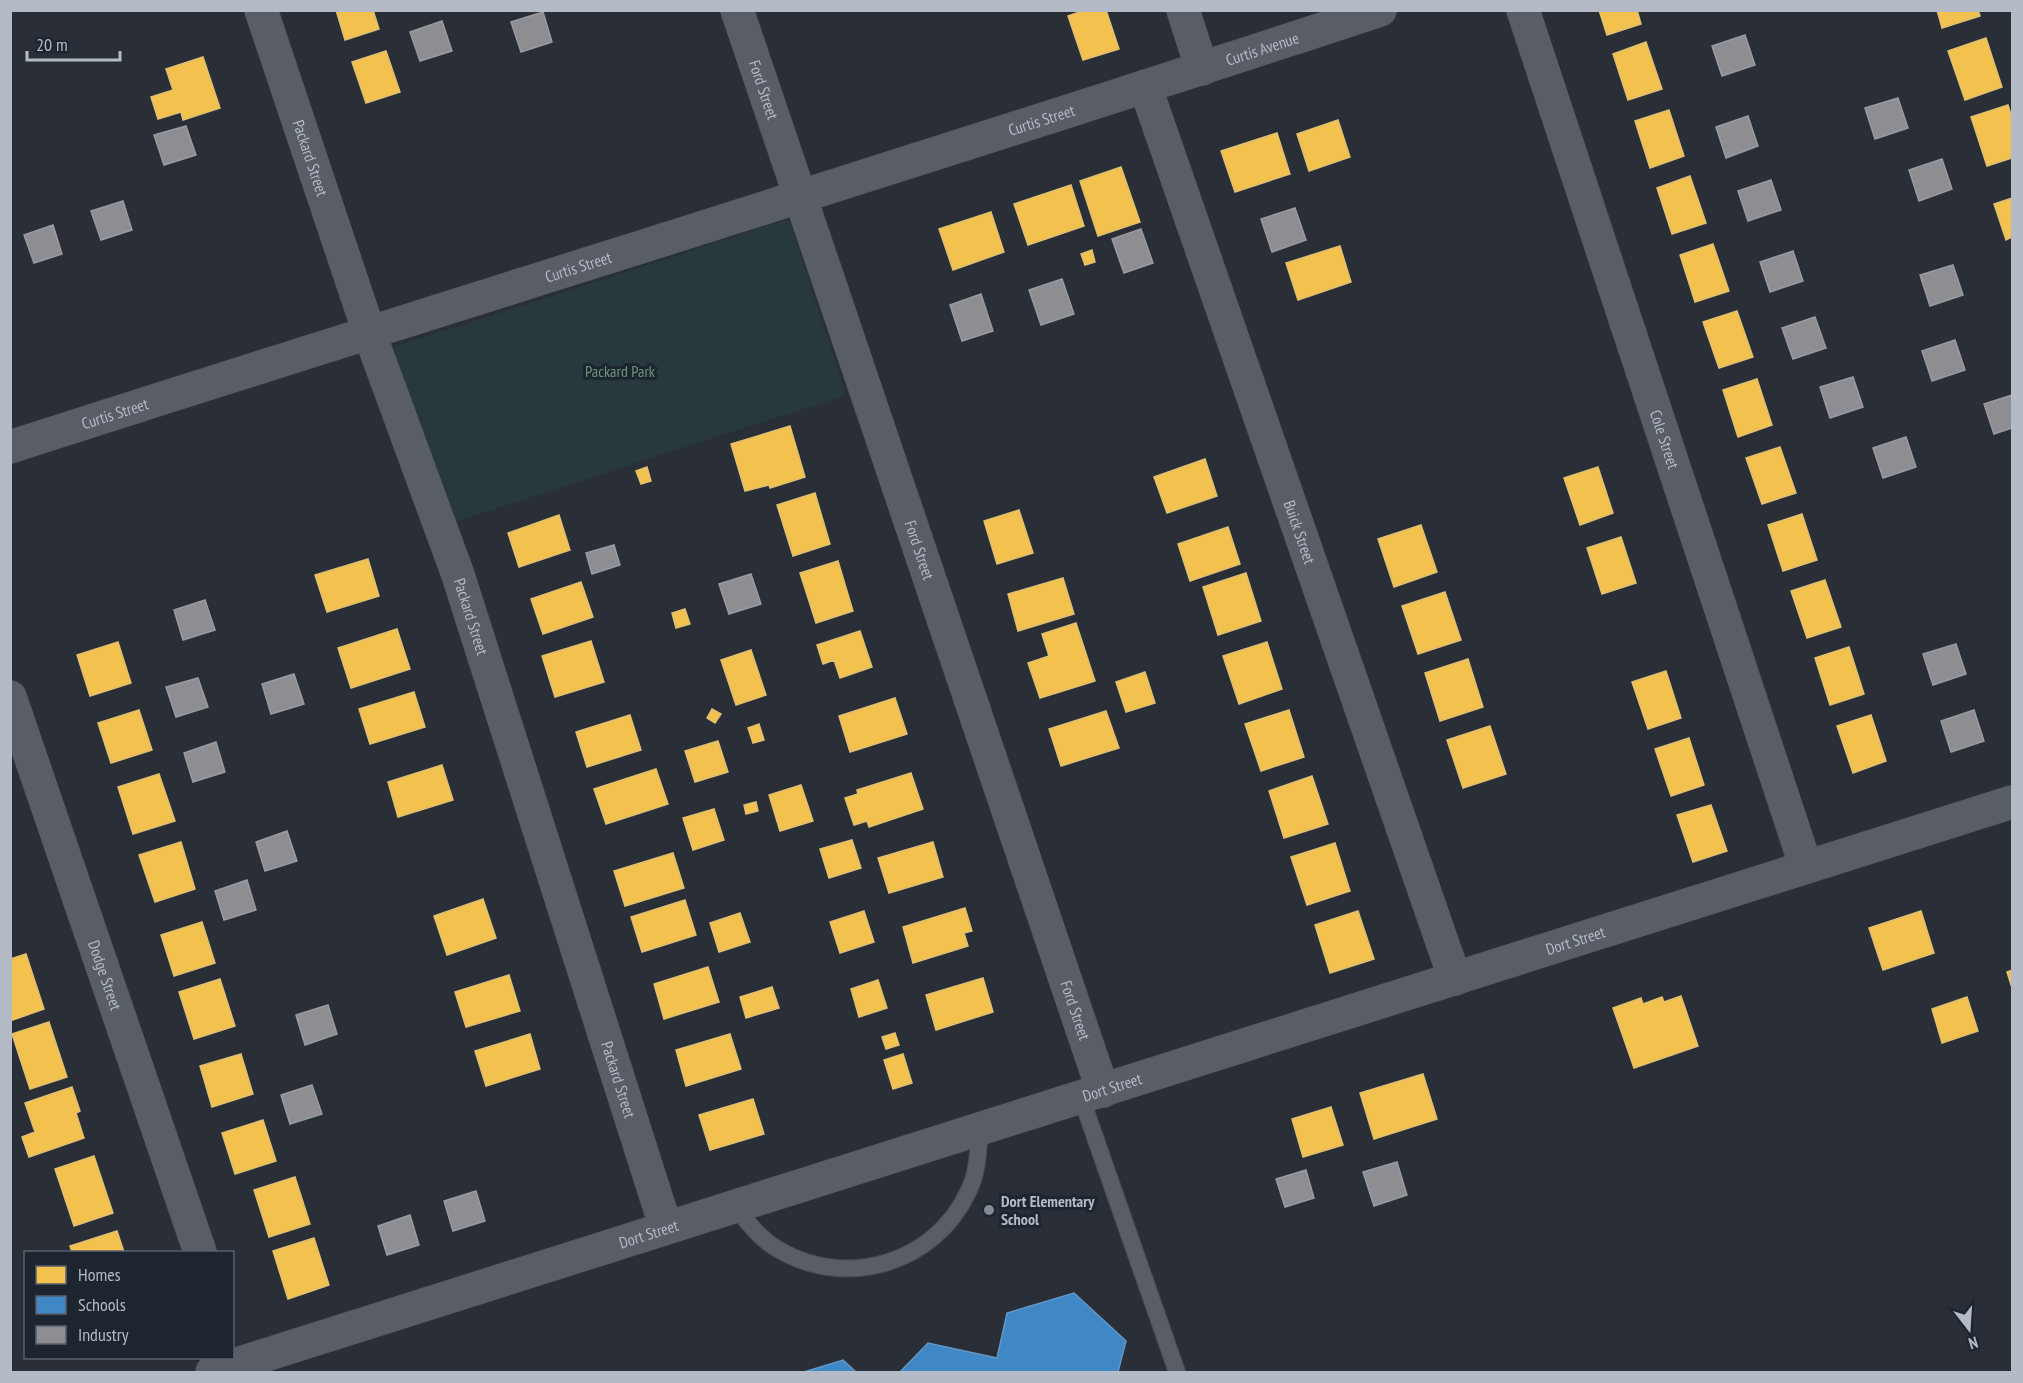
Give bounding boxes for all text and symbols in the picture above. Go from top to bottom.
scale bar [27,24,120,62]
street label: Curtis Avenue [1223,27,1301,70]
text: 20 m [36,33,68,56]
street label: Ford Street [745,57,783,122]
street label: Curtis Street [1006,100,1078,140]
street label: Packard Street [288,117,333,199]
street label: Curtis Street [542,247,614,287]
park label: Packard Park [585,361,656,381]
street label: Curtis Street [79,393,151,433]
street label: Cole Street [1646,407,1684,472]
street label: Buick Street [1280,497,1320,567]
street label: Ford Street [900,518,939,583]
street label: Packard Street [450,576,493,658]
street label: Dort Street [1543,921,1608,959]
street label: Dodge Street [84,938,127,1013]
street label: Ford Street [1056,978,1095,1043]
street label: Packard Street [597,1039,640,1121]
street label: Dort Street [1080,1068,1145,1106]
place label: Dort Elementary School [1001,1191,1095,1229]
marker: Dort Elementary School [982,1203,996,1217]
street label: Dort Street [616,1215,681,1252]
legend [24,1251,234,1359]
text: Homes [78,1263,121,1286]
text: Schools [78,1293,126,1316]
north arrow [1939,1299,1999,1359]
text: Industry [78,1323,129,1346]
text: N [1966,1333,1980,1354]

